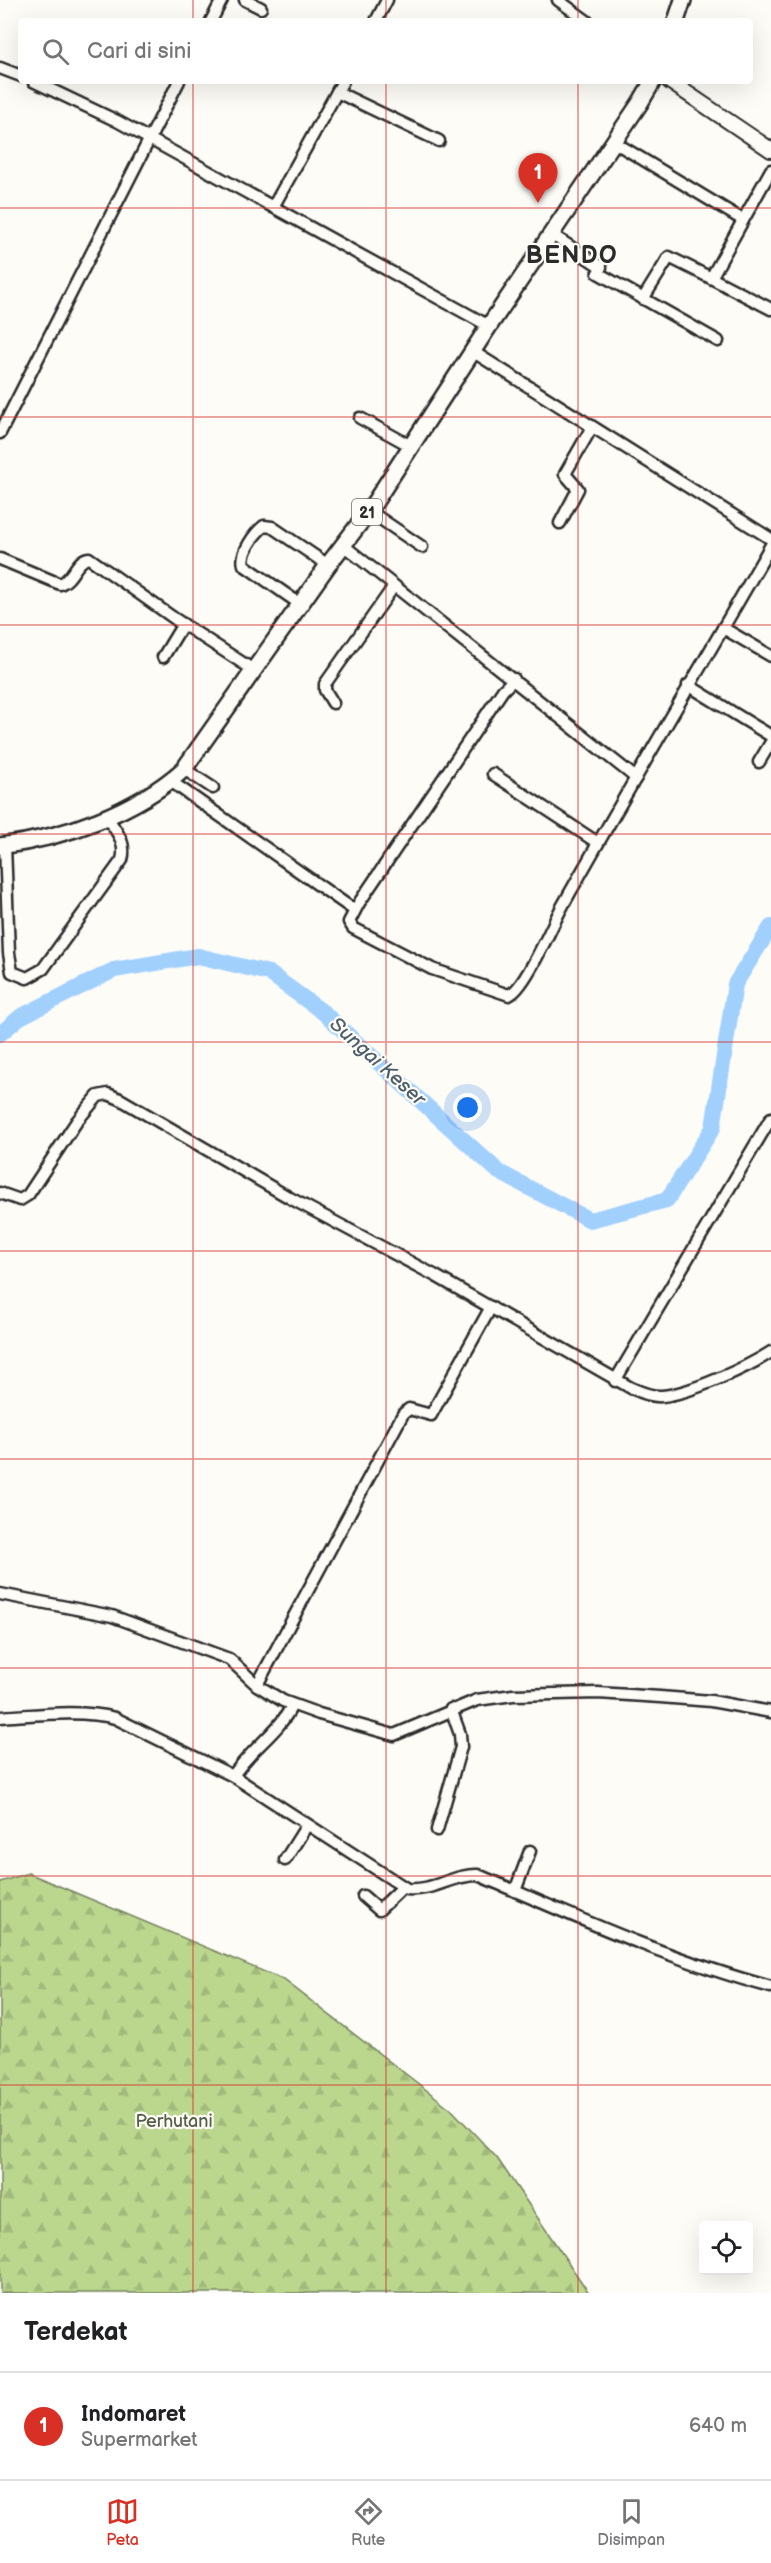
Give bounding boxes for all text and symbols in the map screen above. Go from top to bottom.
search box [18,18,753,84]
icon: search [39,35,72,68]
text: Cari di sini [87,38,191,65]
pin: 1 [518,154,558,203]
district label: BENDO [526,241,618,270]
road number: 21 [352,499,382,525]
water label: Sungai Keser [324,1012,432,1112]
your location [453,1093,482,1122]
park label: Perhutani [135,2111,213,2132]
map controls [699,2221,753,2275]
button: locate [699,2221,753,2275]
text: Terdekat [24,2317,127,2348]
text: Indomaret [81,2401,186,2428]
text: 1 [39,2414,48,2438]
text: 640 m [689,2414,747,2438]
text: Supermarket [81,2428,197,2452]
tab: Peta [106,2495,139,2550]
tab: Rute [351,2495,385,2550]
tab: Disimpan [597,2495,665,2550]

